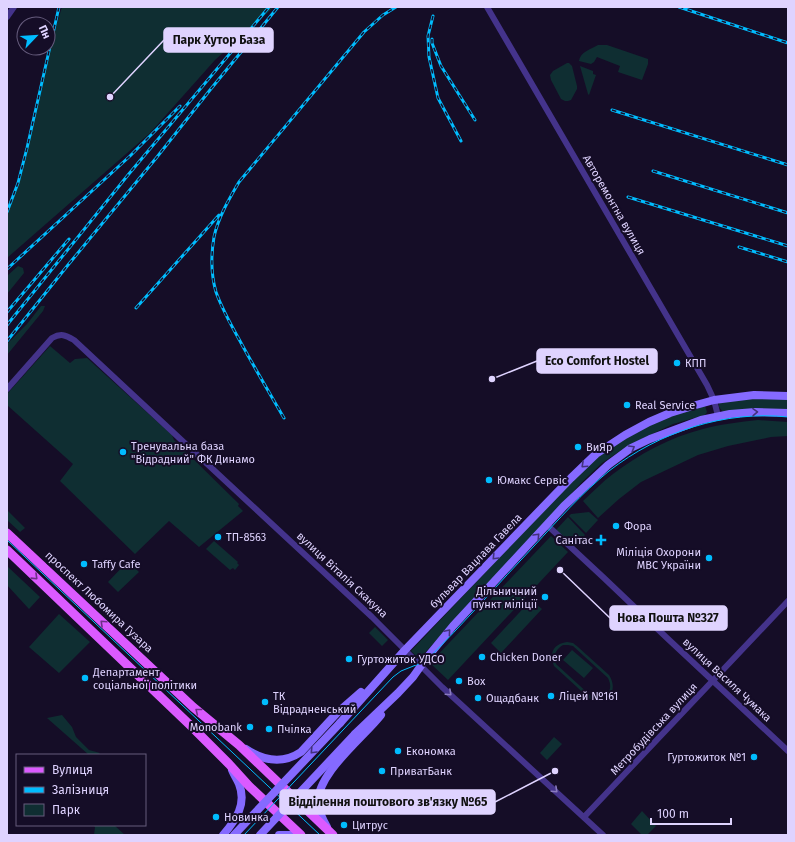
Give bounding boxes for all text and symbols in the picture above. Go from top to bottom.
north arrow [16,16,56,56]
text: Пн [36,23,53,41]
callout: Парк Хутор База [164,28,273,52]
text: Парк Хутор База [173,33,266,47]
street label: Авторемонтна вулиця [580,153,648,257]
callout: Eco Comfort Hostel [537,349,657,373]
text: Eco Comfort Hostel [545,354,649,368]
place label: КПП [685,357,706,370]
marker: КПП [672,358,682,368]
place label: Real Service [635,399,695,412]
marker: Real Service [622,400,632,410]
one-way arrow [752,408,758,417]
place label: Тренувальна база "Відрадний" ФК Динамо [131,440,255,466]
place label: ВиЯр [586,441,613,454]
marker: ВиЯр [573,442,583,452]
one-way arrow [628,446,635,453]
marker: Тренувальна база "Відрадний" ФК Динамо [118,447,128,457]
one-way arrow [581,460,589,468]
place label: Юмакс Сервіс [497,474,567,487]
marker: Юмакс Сервіс [484,475,494,485]
street label: бульвар Вацлава Гавела [427,511,525,611]
place label: Фора [624,520,652,533]
marker: Фора [611,521,621,531]
street label: вулиця Віталія Скакуна [294,529,390,621]
place label: ТП-8563 [226,531,266,544]
marker: ТП-8563 [213,532,223,542]
one-way arrow [532,533,539,541]
place label: Санітас [556,534,593,547]
marker: Санітас [596,535,606,545]
place label: Міліція Охорони МВС України [616,546,701,572]
street label: проспект Любомира Гузара [42,549,156,655]
one-way arrow [492,552,500,560]
marker: Міліція Охорони МВС України [704,553,714,563]
place label: Taffy Cafe [92,558,140,571]
marker: Taffy Cafe [79,559,89,569]
one-way arrow [30,572,38,579]
place label: Дільничний пункт міліції [472,585,538,611]
marker: Дільничний пункт міліції [540,592,550,602]
callout: Нова Пошта №327 [610,606,727,630]
text: Нова Пошта №327 [617,611,719,625]
one-way arrow [100,620,108,627]
one-way arrow [444,629,451,636]
street label: вулиця Василя Чумака [680,636,774,724]
place label: Chicken Doner [490,651,563,664]
marker: Chicken Doner [477,652,487,662]
place label: Гуртожиток УДСО [357,653,445,666]
marker: Гуртожиток УДСО [344,654,354,664]
place label: Департамент соціальної політики [92,666,197,692]
marker: Департамент соціальної політики [80,673,90,683]
place label: Box [467,675,486,688]
marker: Box [454,676,464,686]
street label: Метробудівська вулиця [608,680,700,778]
one-way arrow [444,688,452,695]
place label: ТК Відрадненський [273,690,356,716]
place label: Ліцей №161 [559,690,618,703]
marker: Ліцей №161 [546,691,556,701]
place label: Ощадбанк [486,692,539,705]
marker: Ощадбанк [473,693,483,703]
marker: ТК Відрадненський [260,697,270,707]
one-way arrow [196,709,203,716]
place label: Monobank [190,721,242,734]
marker: Monobank [245,722,255,732]
place label: Пчілка [277,723,311,736]
marker: Пчілка [264,724,274,734]
place label: Економка [406,745,456,758]
one-way arrow [310,746,318,754]
marker: Економка [393,746,403,756]
place label: Гуртожиток №1 [667,751,746,764]
marker: Гуртожиток №1 [749,752,759,762]
legend [16,754,146,826]
text: Вулиця [52,763,93,777]
place label: ПриватБанк [390,765,452,778]
marker: ПриватБанк [377,766,387,776]
text: Залізниця [52,783,109,797]
one-way arrow [550,785,558,793]
callout: Відділення поштового зв'язку №65 [280,790,495,814]
text: Відділення поштового зв'язку №65 [288,795,488,809]
scale bar [651,800,731,826]
text: Парк [52,803,81,817]
text: 100 m [657,807,689,821]
place label: Новинка [224,811,269,824]
marker: Новинка [211,812,221,822]
place label: Цитрус [352,819,388,832]
marker: Цитрус [339,820,349,830]

